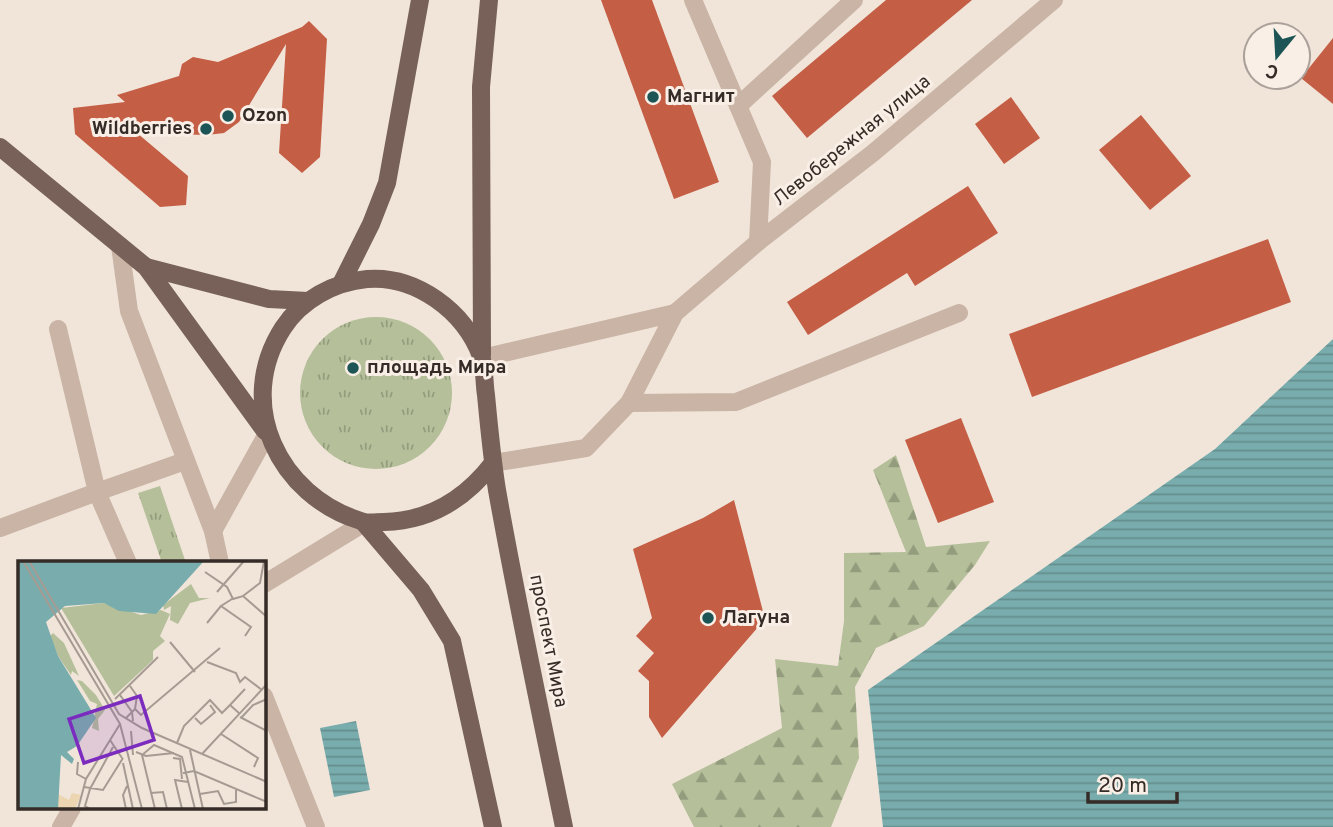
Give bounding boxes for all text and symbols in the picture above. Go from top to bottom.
north arrow [1242,21,1312,91]
text: С [1263,57,1282,84]
street label: Левобережная улица [768,70,936,212]
place label: Магнит [667,85,735,109]
marker: Магнит [645,89,661,105]
place label: Ozon [242,104,287,128]
marker: Ozon [220,108,236,124]
place label: Wildberries [92,117,192,141]
marker: Wildberries [198,121,214,137]
place label: площадь Мира [367,356,506,380]
marker: площадь Мира [345,360,361,376]
inset map [18,561,266,810]
street label: проспект Мира [523,572,573,710]
place label: Лагуна [722,606,790,630]
marker: Лагуна [700,610,716,626]
scale bar [1088,760,1177,804]
text: 20 m [1098,773,1147,800]

